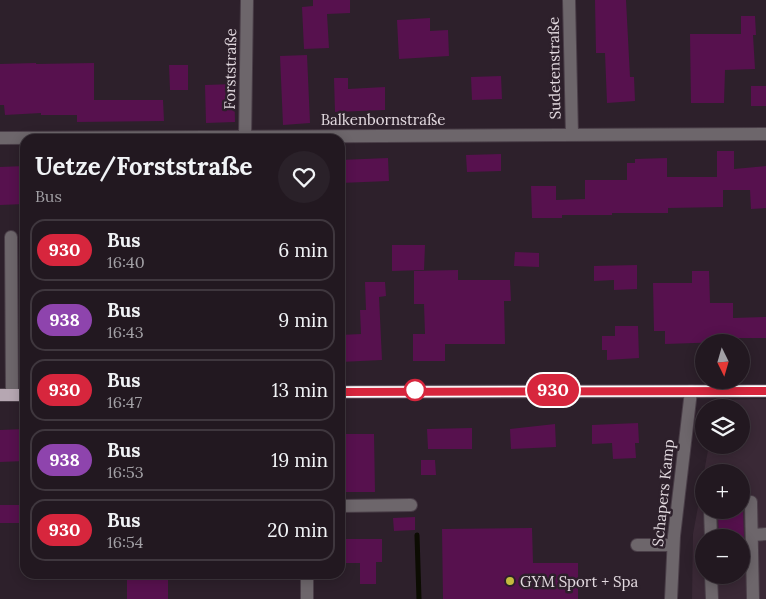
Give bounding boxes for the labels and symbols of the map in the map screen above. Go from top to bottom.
street label: Sudetenstraße [544,17,564,119]
street label: Forststraße [220,28,240,110]
street label: Balkenbornstraße [321,110,445,129]
north arrow [695,334,750,389]
line badge: 930 [524,374,582,406]
unlabelled marker [404,379,426,401]
street label: Schapers Kamp [648,438,678,548]
place label: GYM Sport + Spa [520,572,638,591]
marker: GYM Sport + Spa [504,575,516,587]

